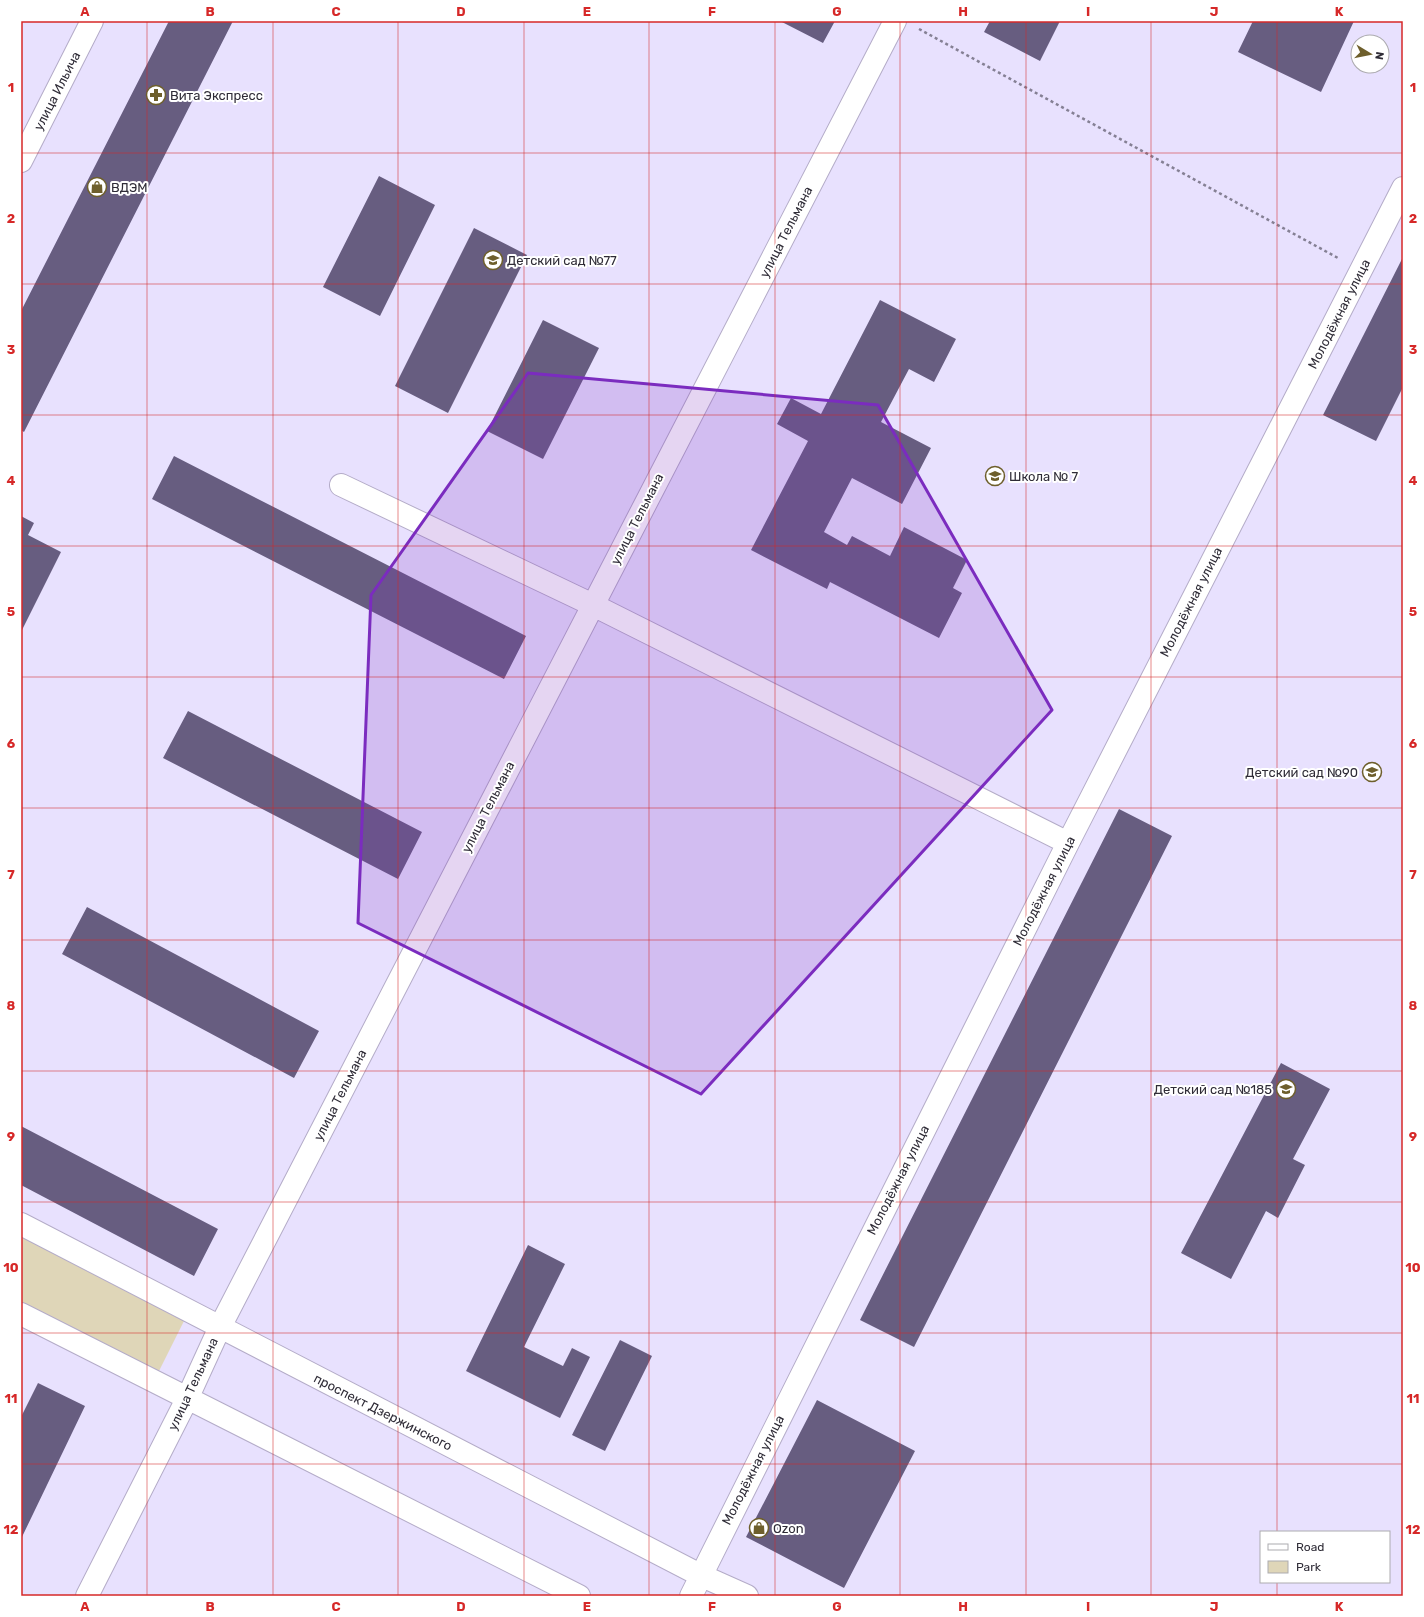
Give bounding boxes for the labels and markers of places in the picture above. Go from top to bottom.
pharmacy icon: Вита Экспресс [145,84,167,106]
place label: Вита Экспресс [170,88,263,103]
shop icon: ВДЭМ [86,176,108,198]
place label: ВДЭМ [111,180,148,195]
school or university icon: Детский сад №77 [482,249,504,271]
place label: Детский сад №77 [507,253,617,268]
school or university icon: Школа № 7 [984,465,1006,487]
place label: Школа № 7 [1009,469,1079,484]
school or university icon: Детский сад №90 [1361,761,1383,783]
place label: Детский сад №90 [1245,765,1358,780]
school or university icon: Детский сад №185 [1275,1078,1297,1100]
place label: Детский сад №185 [1154,1082,1272,1097]
shop icon: Ozon [748,1517,770,1539]
place label: Ozon [773,1521,804,1536]

